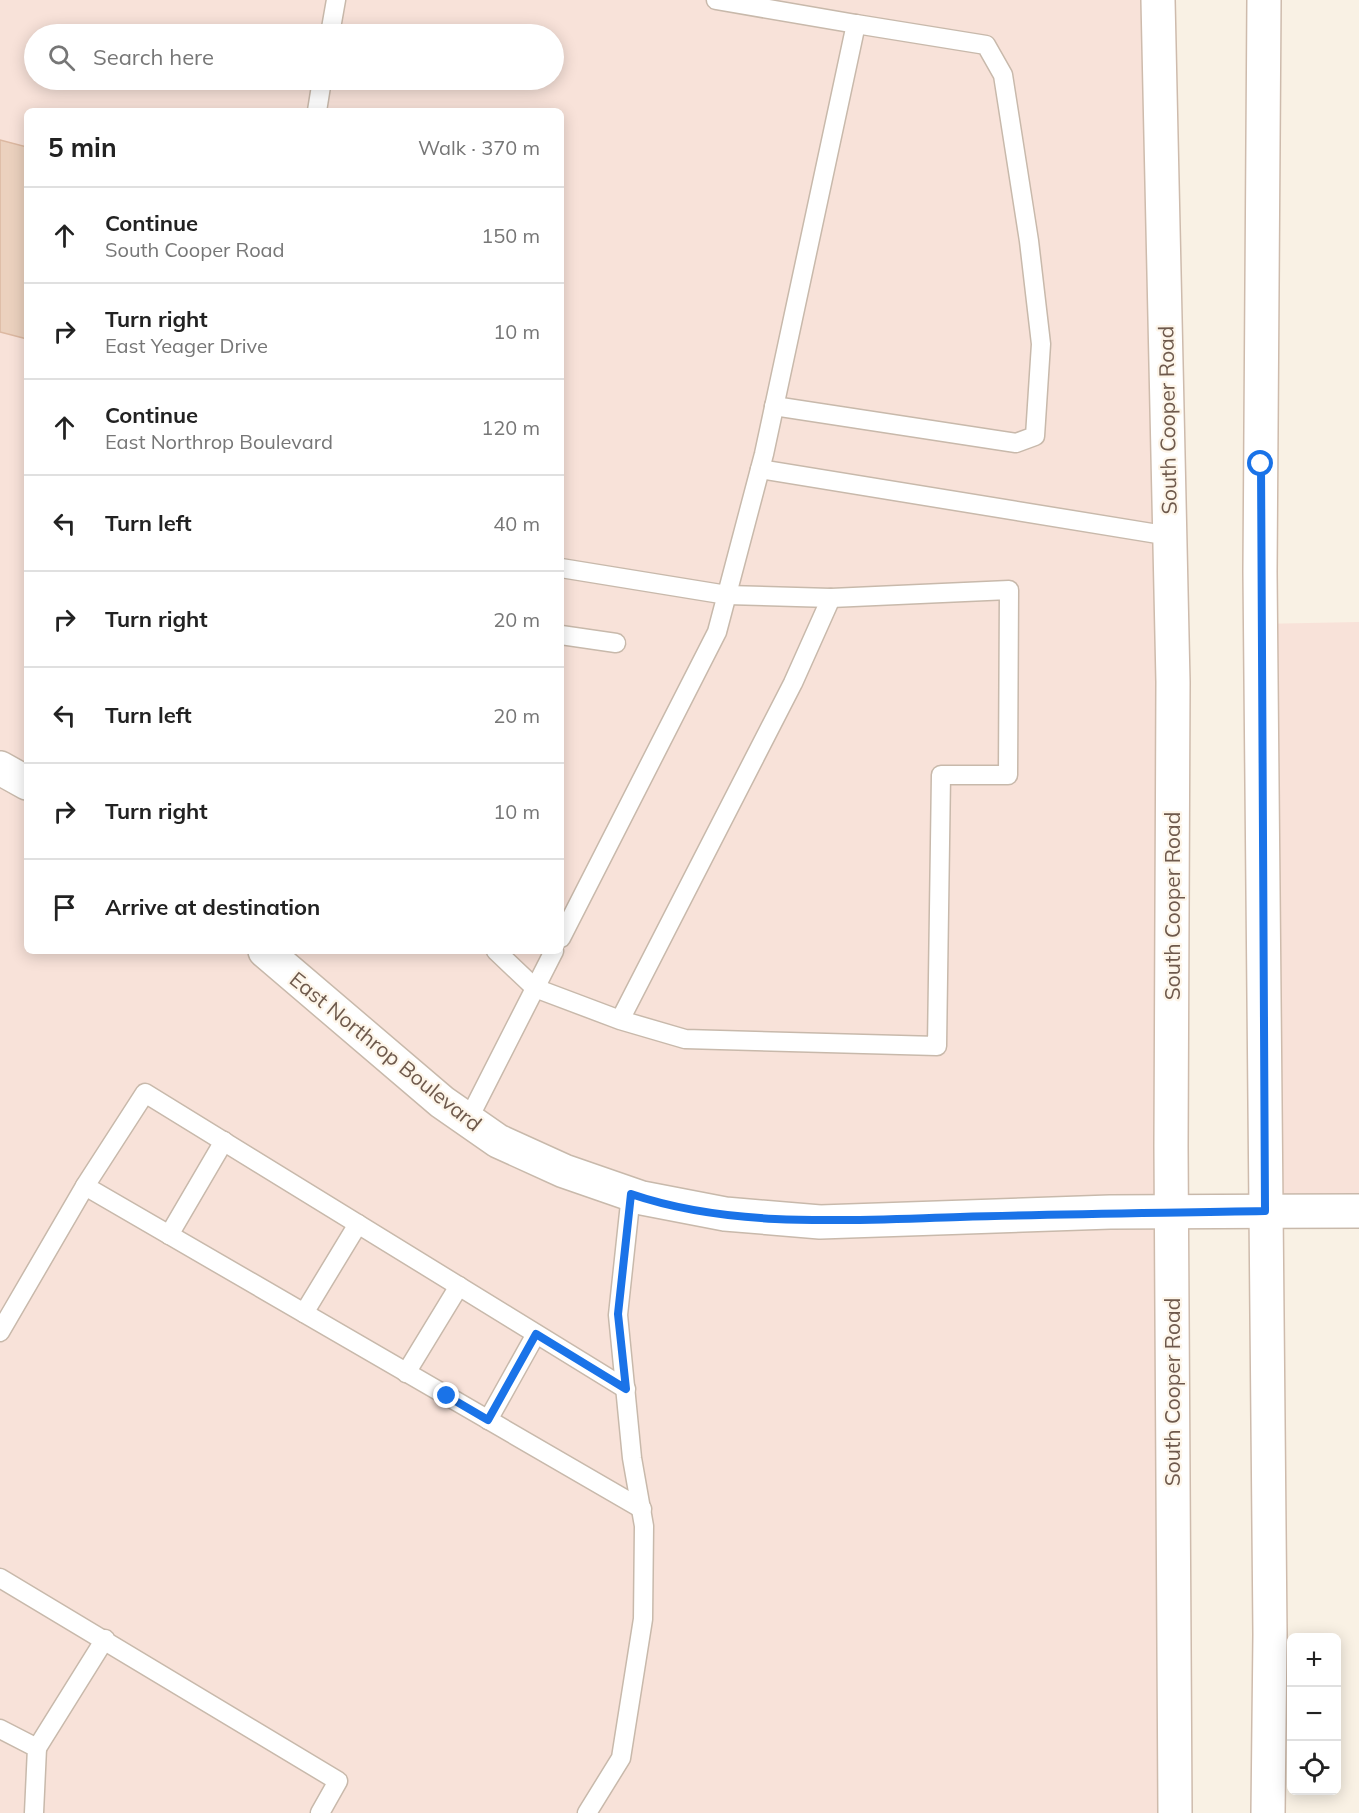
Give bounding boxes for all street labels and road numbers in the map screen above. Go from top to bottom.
street label: South Cooper Road [1152,326,1182,514]
street label: South Cooper Road [1159,812,1185,1000]
street label: East Northrop Boulevard [285,966,487,1136]
street label: South Cooper Road [1159,1298,1185,1486]

